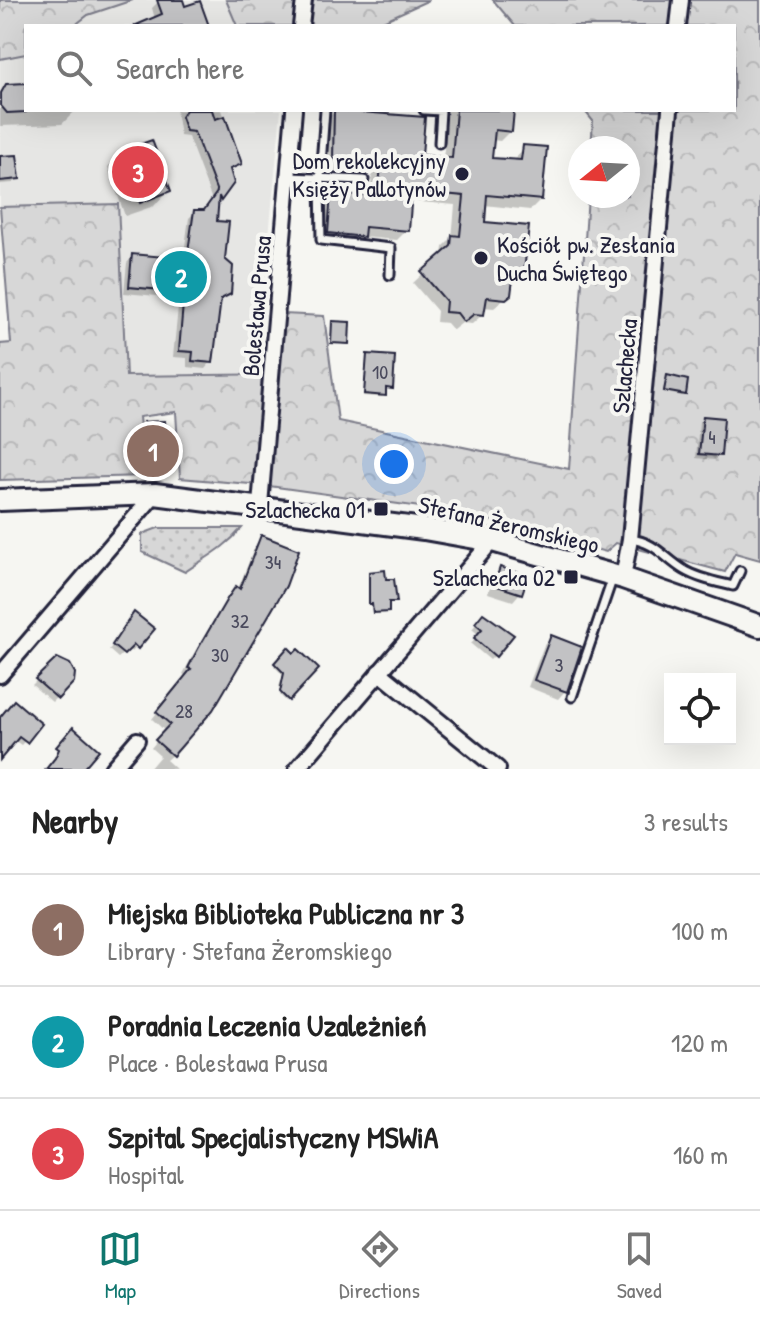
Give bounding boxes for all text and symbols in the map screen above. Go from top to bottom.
search box [24,24,736,112]
icon: search [52,46,96,90]
text: Search here [116,48,244,88]
north arrow [568,136,640,208]
pin: 3 [112,142,164,202]
place label: Dom rekolekcyjny Księży Pallotynów [292,144,446,204]
marker: Dom rekolekcyjny Księży Pallotynów [453,165,471,183]
place label: Kościół pw. Zesłania Ducha Świętego [497,228,675,288]
street label: Bolesława Prusa [234,235,278,377]
pin: 2 [155,247,207,307]
marker: Kościół pw. Zesłania Ducha Świętego [472,249,490,267]
street label: Szlachecka [604,317,644,415]
house number: 10 [372,358,388,385]
pin: 1 [127,421,179,481]
house number: 4 [708,423,716,450]
your location [374,444,414,484]
street label: Stefana Żeromskiego [416,488,603,560]
place label: Szlachecka 01 [245,493,365,525]
marker: Szlachecka 01 [372,500,390,518]
house number: 34 [265,548,281,575]
place label: Szlachecka 02 [433,561,555,593]
marker: Szlachecka 02 [562,568,580,586]
house number: 32 [231,607,250,634]
house number: 30 [211,641,229,668]
house number: 3 [555,651,564,678]
map controls [664,673,736,745]
button: locate [664,673,736,745]
house number: 28 [175,697,193,724]
text: Nearby [32,798,118,844]
text: 3 results [644,804,728,839]
text: Miejska Biblioteka Publiczna nr 3 [108,893,464,933]
text: 1 [53,913,63,948]
text: 100 m [672,913,728,948]
text: Library · Stefana Żeromskiego [108,933,392,968]
text: Poradnia Leczenia Uzależnień [108,1005,427,1045]
text: 2 [52,1025,64,1060]
text: 120 m [671,1025,728,1060]
text: Place · Bolesława Prusa [108,1045,328,1080]
text: Szpital Specjalistyczny MSWiA [108,1117,438,1157]
text: 3 [52,1137,64,1172]
text: 160 m [673,1137,728,1172]
text: Hospital [108,1157,184,1192]
tab: Map [98,1227,142,1305]
tab: Directions [339,1227,420,1305]
tab: Saved [617,1227,662,1305]

